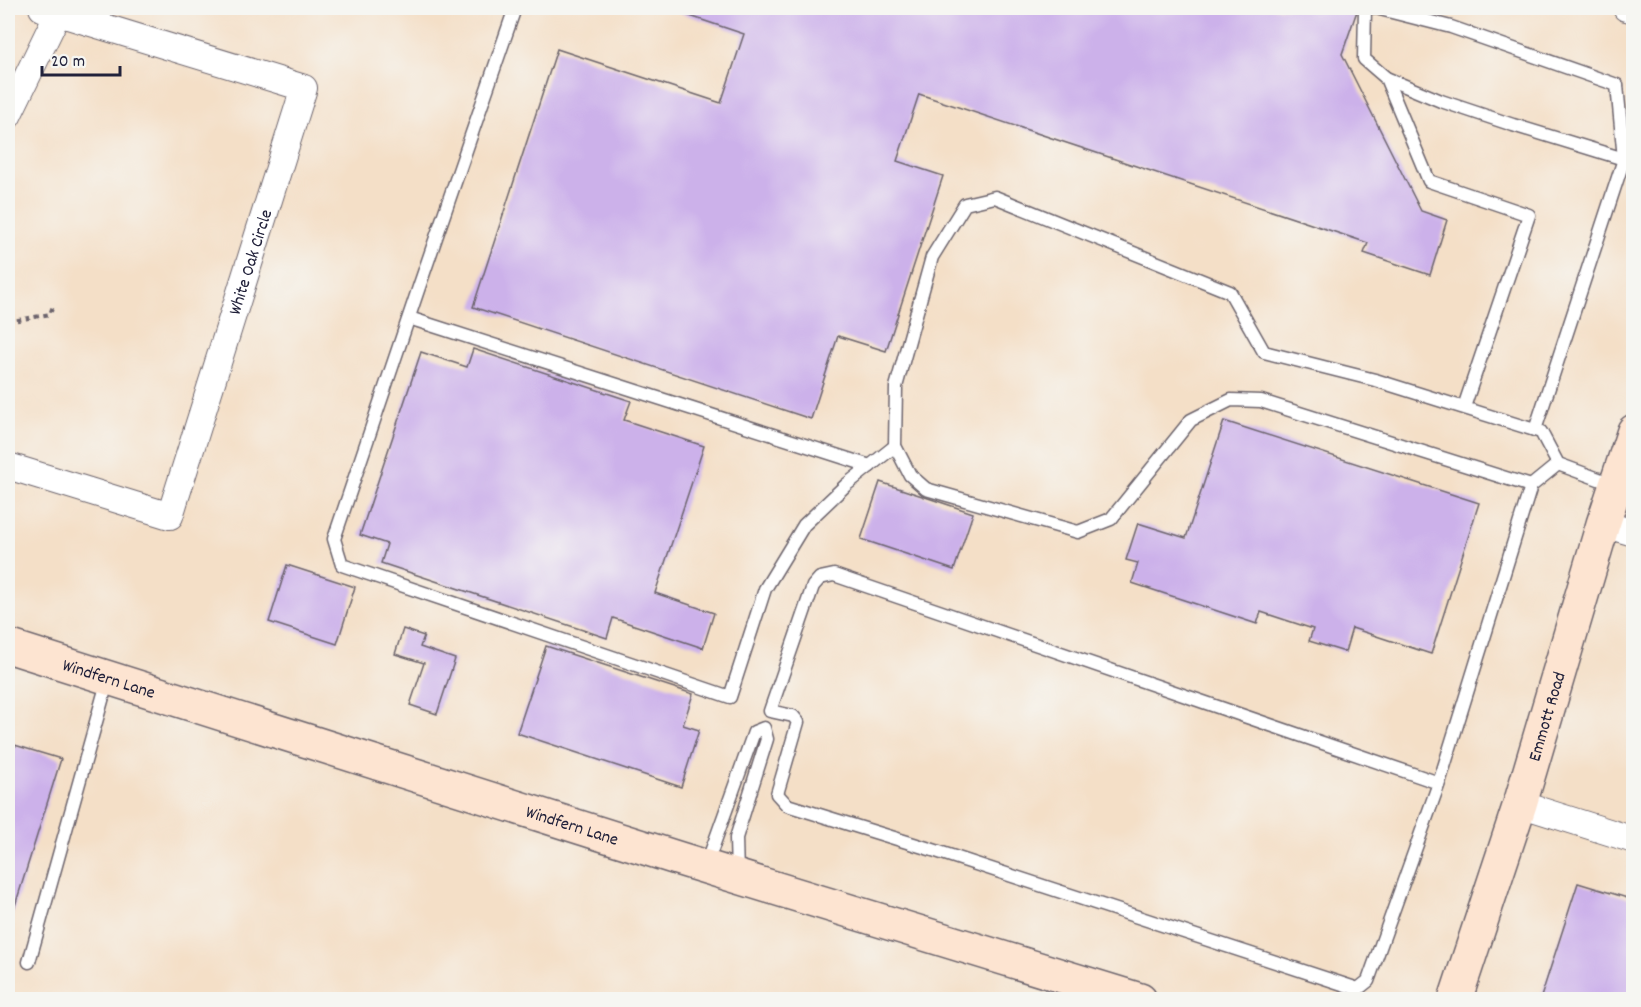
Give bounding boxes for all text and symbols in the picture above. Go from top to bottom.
scale bar [42,39,120,77]
text: 20 m [51,50,85,75]
street label: White Oak Circle [224,207,280,318]
street label: Windfern Lane [59,654,158,707]
street label: Emmott Road [1523,669,1573,765]
street label: Windfern Lane [522,801,621,854]

